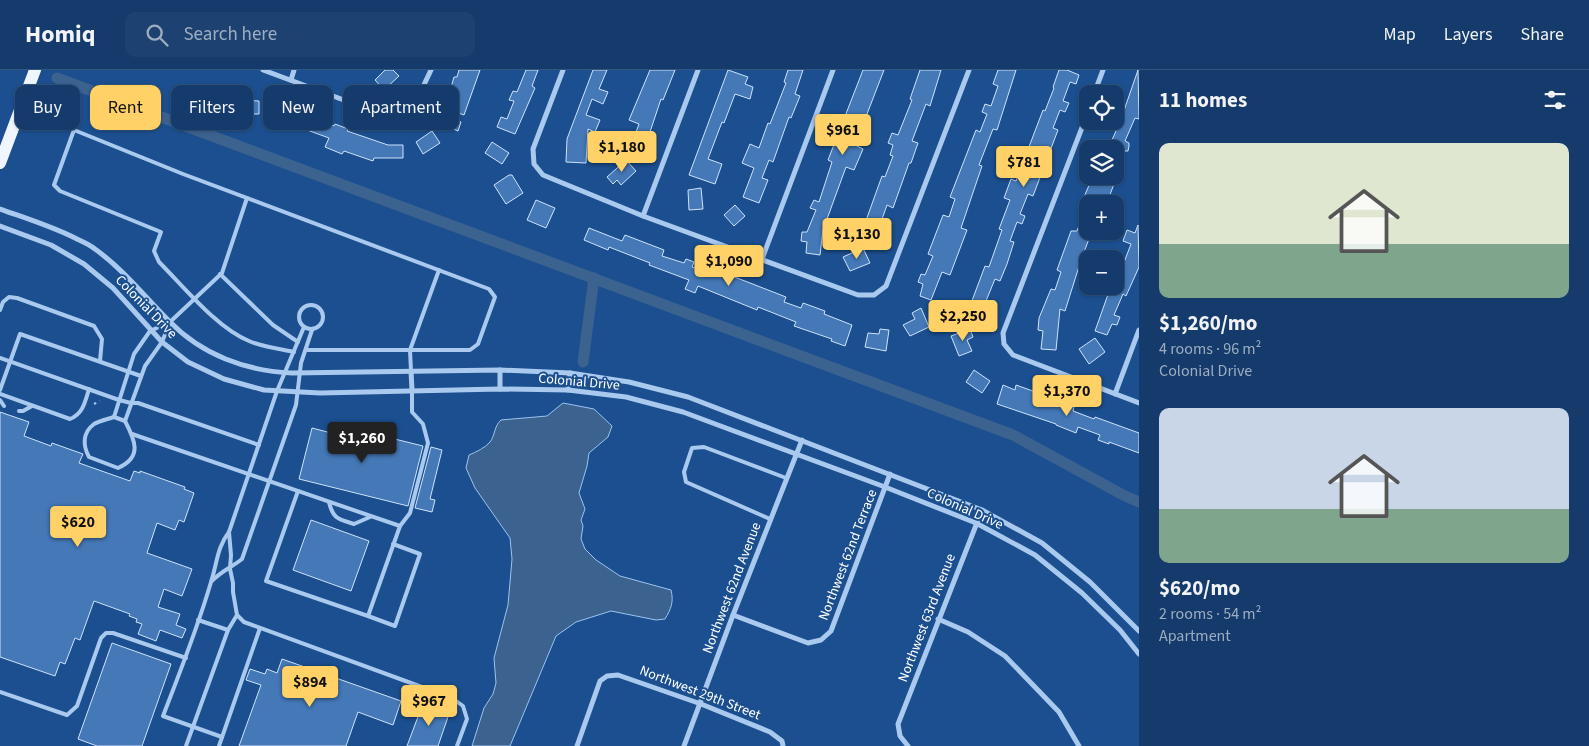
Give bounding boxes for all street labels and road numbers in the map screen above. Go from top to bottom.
street label: Colonial Drive [110,271,182,343]
street label: Colonial Drive [537,368,621,396]
street label: Colonial Drive [924,483,1006,535]
street label: Northwest 62nd Terrace [814,486,882,624]
street label: Northwest 62nd Avenue [698,519,766,657]
street label: Northwest 63rd Avenue [893,551,961,685]
street label: Northwest 29th Street [637,661,764,725]

